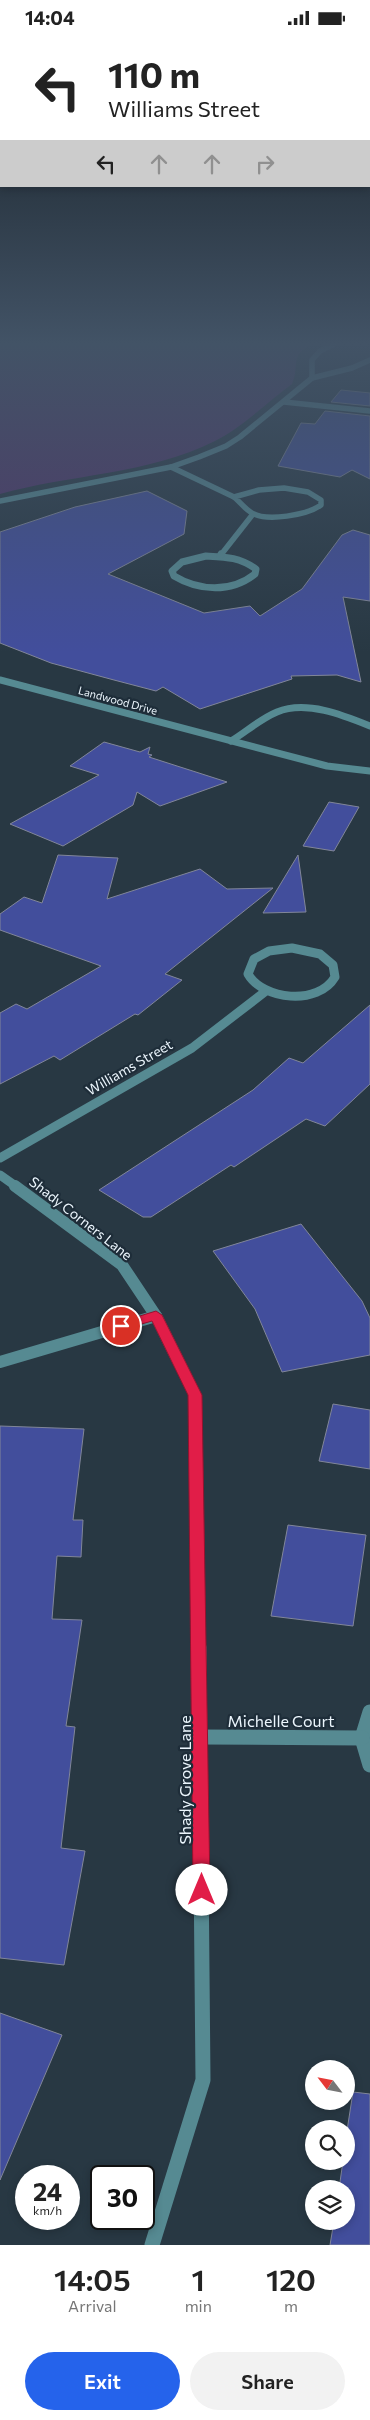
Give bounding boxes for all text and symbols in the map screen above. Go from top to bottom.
text: 14:04 [25,6,75,29]
text: 110 m [108,52,200,95]
icon: left [25,55,90,120]
text: Williams Street [108,95,260,122]
icon: left [92,150,120,178]
icon: ahead [145,150,173,178]
icon: ahead [198,150,226,178]
icon: right [251,150,279,178]
street label: Landwood Drive [77,683,159,717]
street label: Williams Street [83,1035,175,1099]
street label: Shady Corners Lane [26,1173,136,1263]
pin [100,1305,142,1347]
icon: arrive [107,1312,135,1340]
street label: Michelle Court [228,1711,335,1730]
street label: Shady Grove Lane [175,1715,194,1845]
position arrow [175,1863,227,1915]
north arrow [305,2060,355,2110]
map controls [305,2060,355,2230]
button: search [305,2120,355,2170]
speed limit sign: 30 [90,2165,155,2230]
text: 24 [33,2176,62,2206]
button: layers [305,2180,355,2230]
text: km/h [33,2203,62,2217]
text: 14:05 [54,2260,131,2297]
text: 1 [192,2260,205,2297]
text: 120 [266,2260,316,2297]
text: Arrival [68,2296,117,2315]
text: min [185,2296,212,2315]
text: m [284,2296,298,2315]
button: Exit [25,2352,180,2410]
button: Share [190,2352,345,2410]

